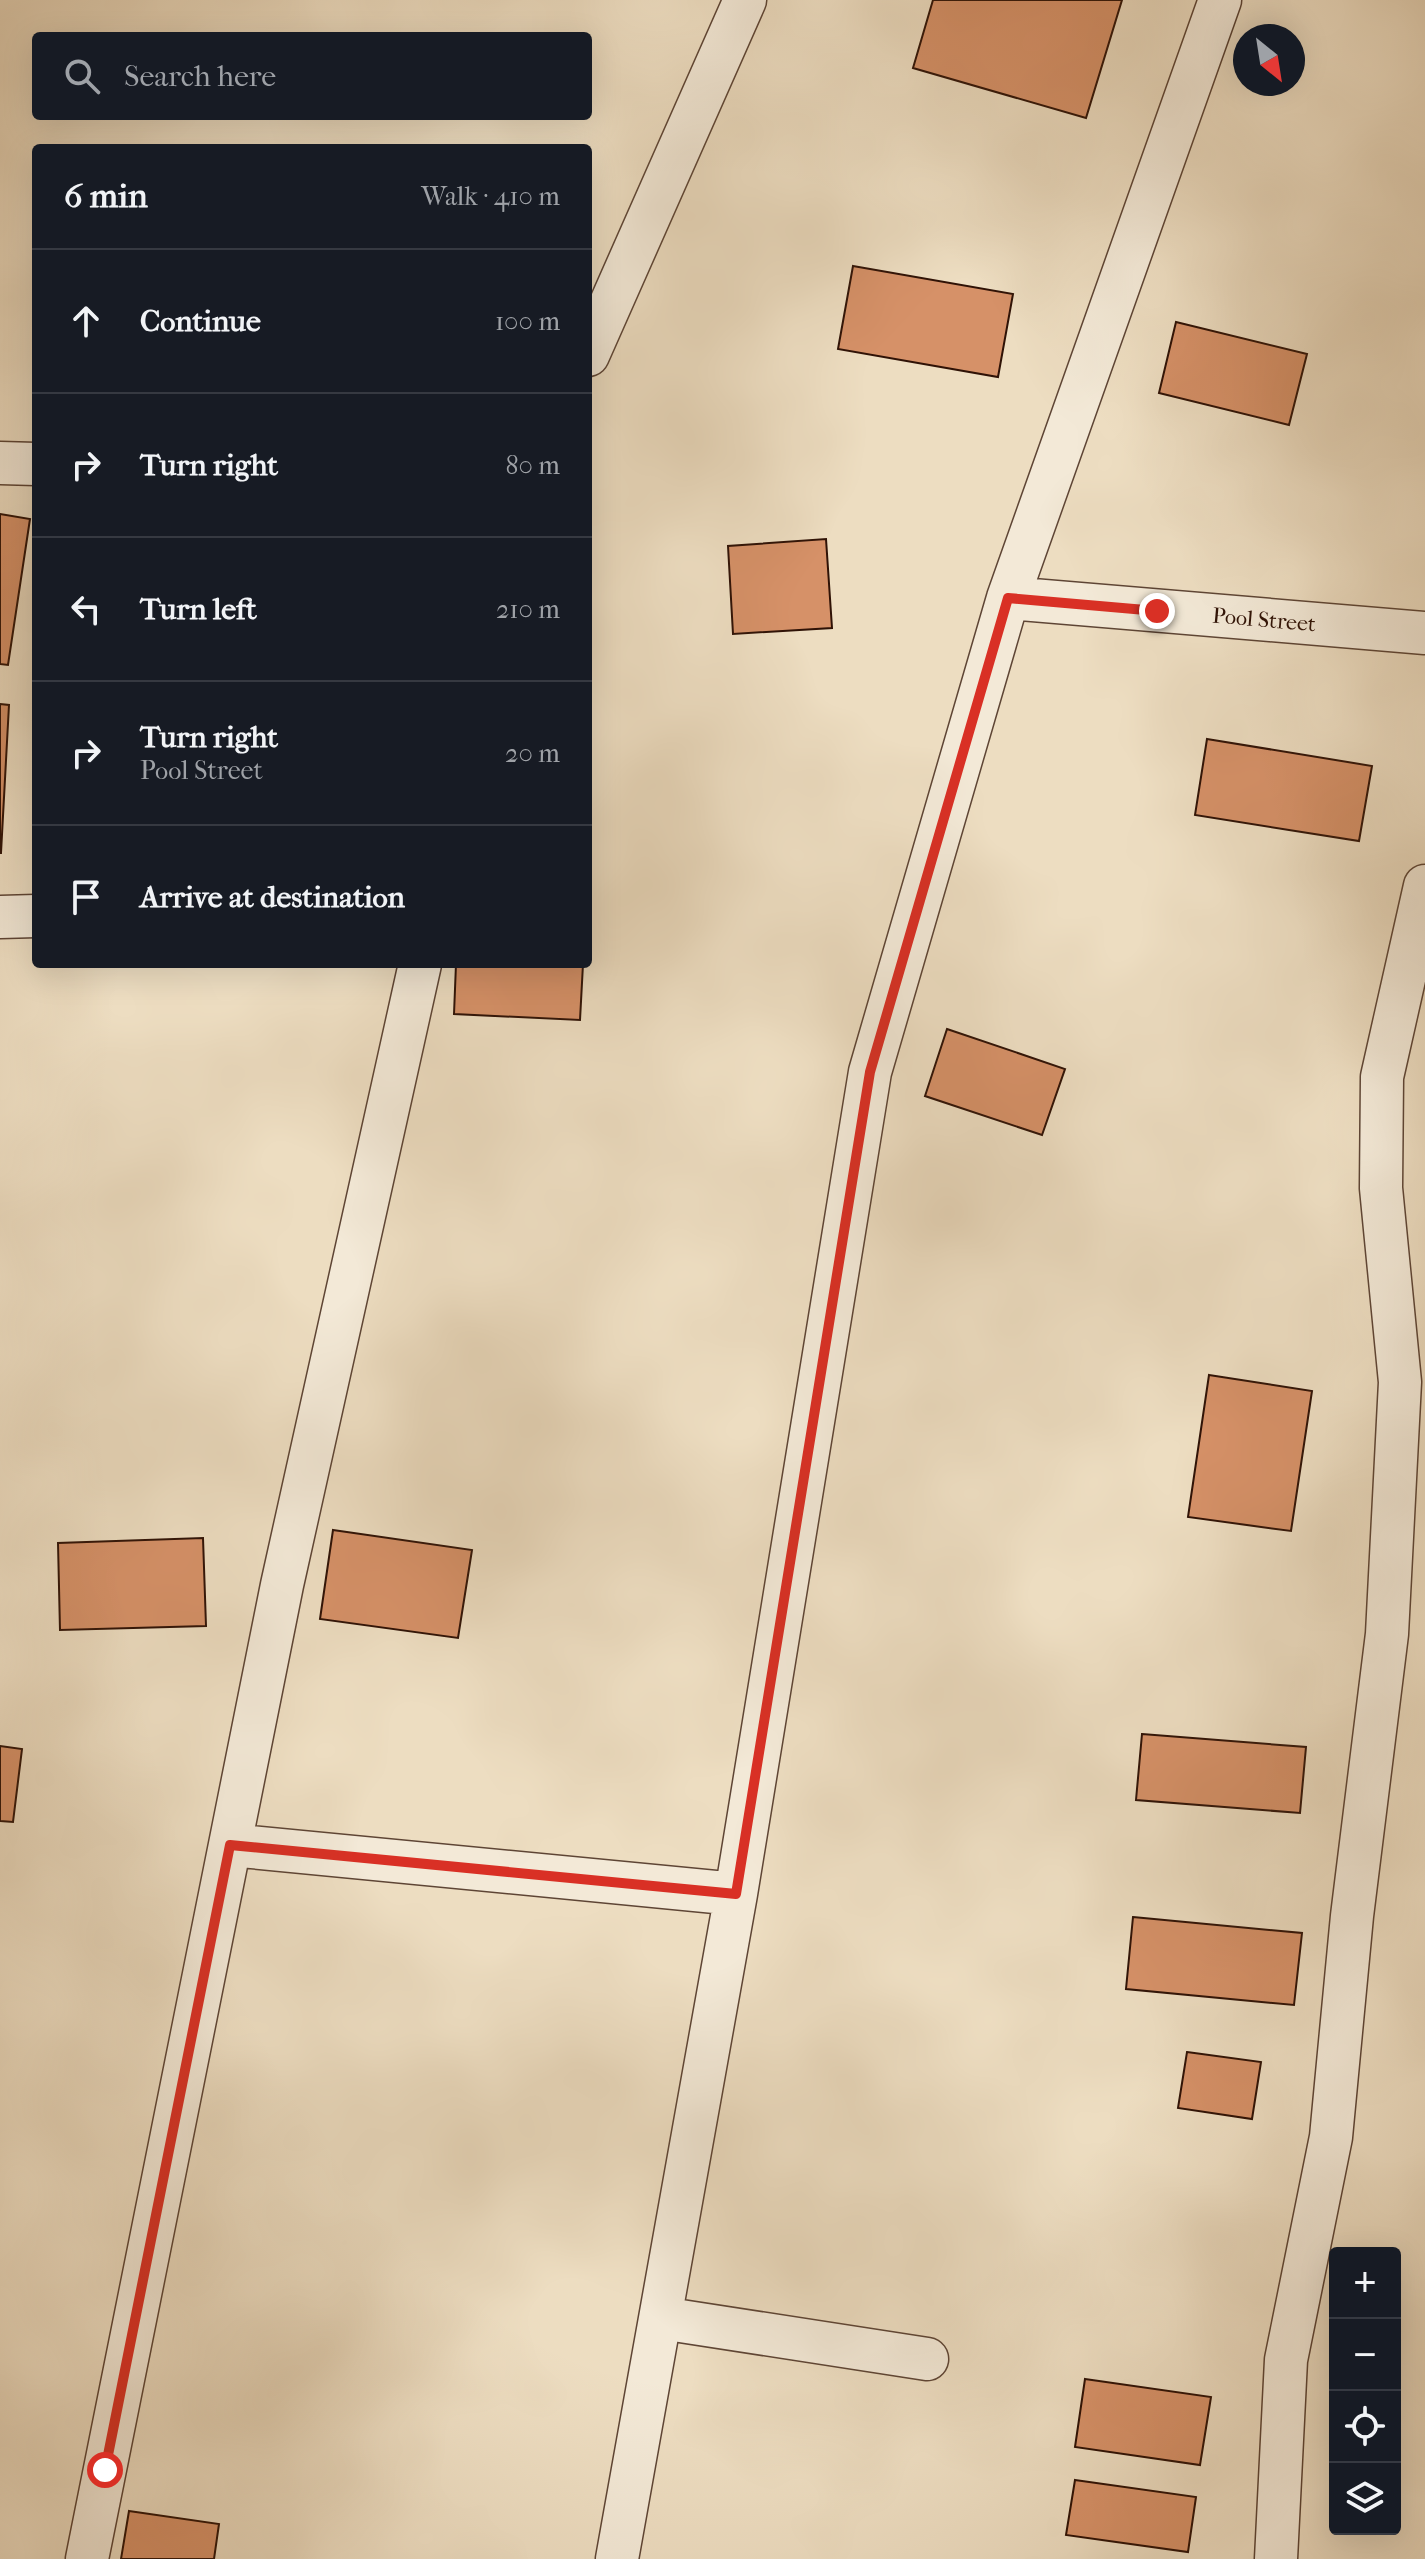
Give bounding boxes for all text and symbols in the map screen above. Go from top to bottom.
north arrow [1233,24,1305,96]
search box [32,32,592,120]
icon: search [60,54,104,98]
text: Search here [124,59,276,94]
text: 6 min [64,176,148,216]
text: Walk · 410 m [421,181,560,212]
icon: ahead [64,299,108,343]
text: Continue [140,304,261,339]
text: 100 m [495,306,560,337]
icon: right [64,443,108,487]
text: Turn right [140,448,278,483]
text: 80 m [505,450,560,481]
icon: left [64,587,108,631]
text: Turn left [140,592,257,627]
route end [1139,593,1175,629]
text: 210 m [496,594,560,625]
street label: Pool Street [1211,603,1317,637]
text: Turn right [140,720,278,755]
icon: right [64,731,108,775]
text: 20 m [505,738,560,769]
text: Pool Street [140,755,263,786]
icon: arrive [64,875,108,919]
text: Arrive at destination [140,880,405,915]
map controls [1329,2247,1401,2535]
button: + [1329,2247,1401,2319]
button: − [1329,2319,1401,2391]
button: locate [1329,2391,1401,2463]
route start [87,2452,123,2488]
button: layers [1329,2463,1401,2535]

